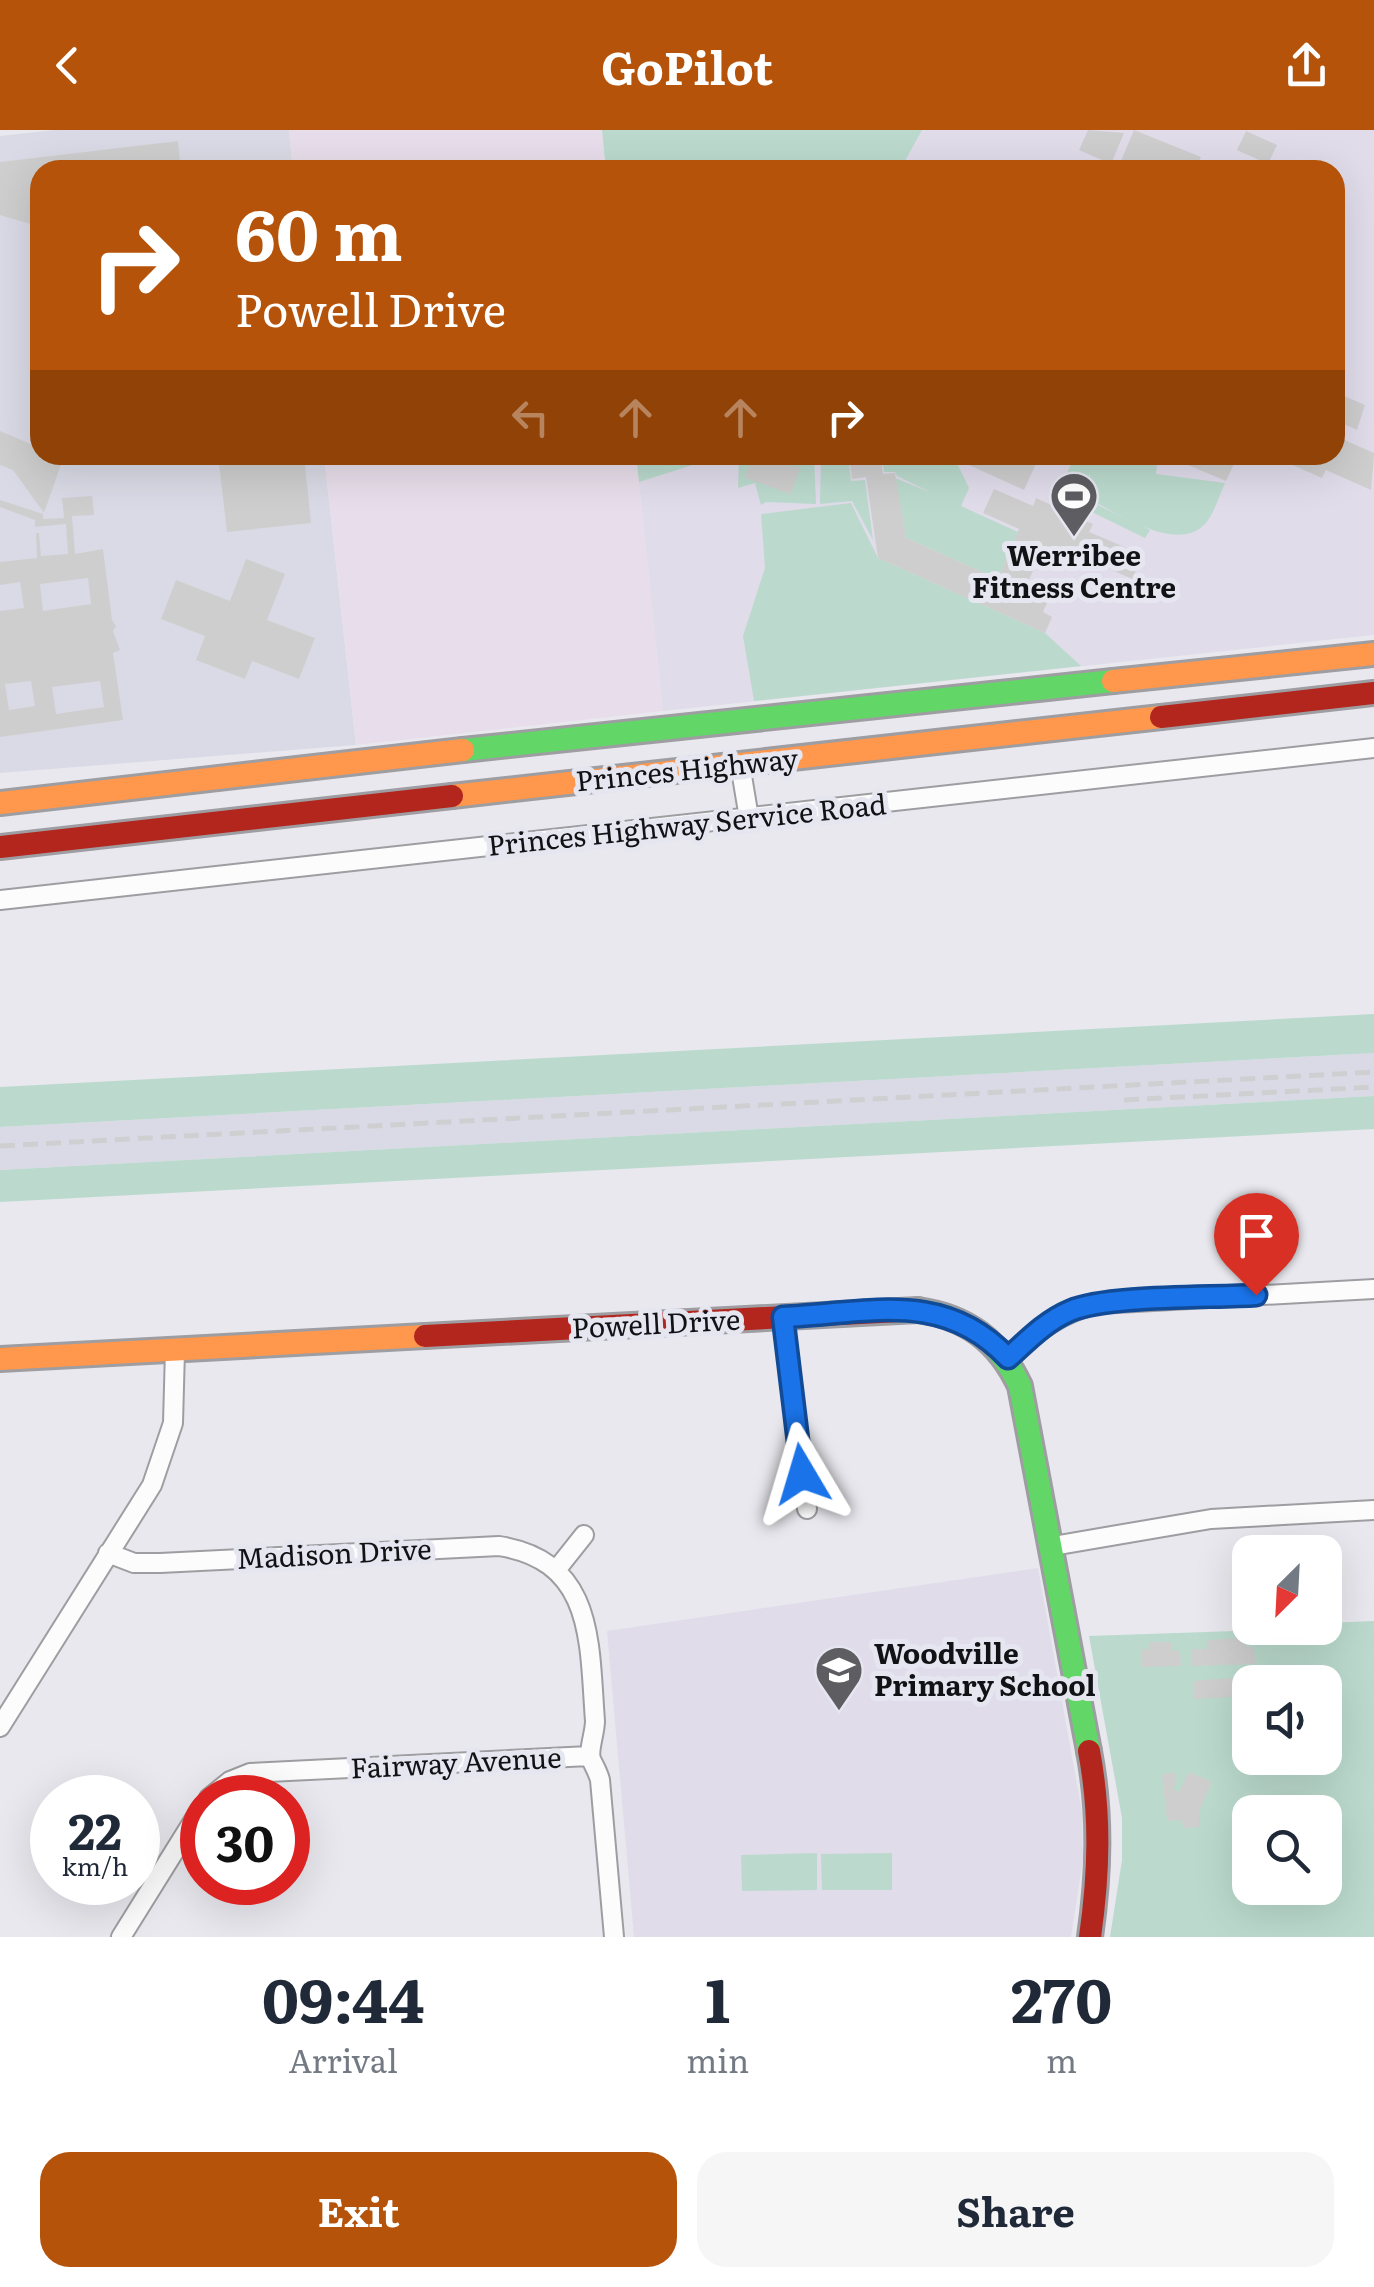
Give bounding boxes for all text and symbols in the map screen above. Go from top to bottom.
text: GoPilot [601,32,773,99]
icon: back [40,38,95,93]
icon: share [1279,38,1334,93]
text: 60 m [235,179,403,283]
icon: right [70,200,200,330]
text: Powell Drive [235,274,506,341]
icon: left [503,390,558,445]
icon: ahead [608,390,663,445]
icon: ahead [713,390,768,445]
icon: right [818,390,873,445]
sports icon: Werribee Fitness Centre [1048,470,1100,538]
place label: Werribee Fitness Centre [972,533,1176,607]
street label: Princes Highway [574,735,801,801]
street label: Princes Highway Service Road [485,781,888,865]
pin [1214,1193,1299,1296]
icon: arrive [1229,1208,1284,1263]
street label: Powell Drive [571,1297,741,1347]
position arrow [750,1422,854,1526]
street label: Madison Drive [235,1526,433,1578]
north arrow [1232,1535,1342,1645]
map controls [1232,1535,1342,1905]
place label: Woodville Primary School [874,1631,1096,1705]
school or university icon: Woodville Primary School [813,1644,865,1712]
button: sound [1232,1665,1342,1775]
street label: Fairway Avenue [349,1735,562,1787]
speed limit sign: 30 [180,1775,310,1905]
text: 22 [68,1791,122,1865]
button: search [1232,1795,1342,1905]
text: km/h [62,1847,128,1884]
text: 09:44 [262,1952,424,2041]
text: 1 [705,1952,730,2041]
text: 270 [1011,1952,1112,2041]
text: Arrival [289,2035,398,2083]
text: min [686,2035,749,2083]
text: m [1046,2035,1077,2083]
button: Exit [40,2152,677,2267]
button: Share [697,2152,1334,2267]

